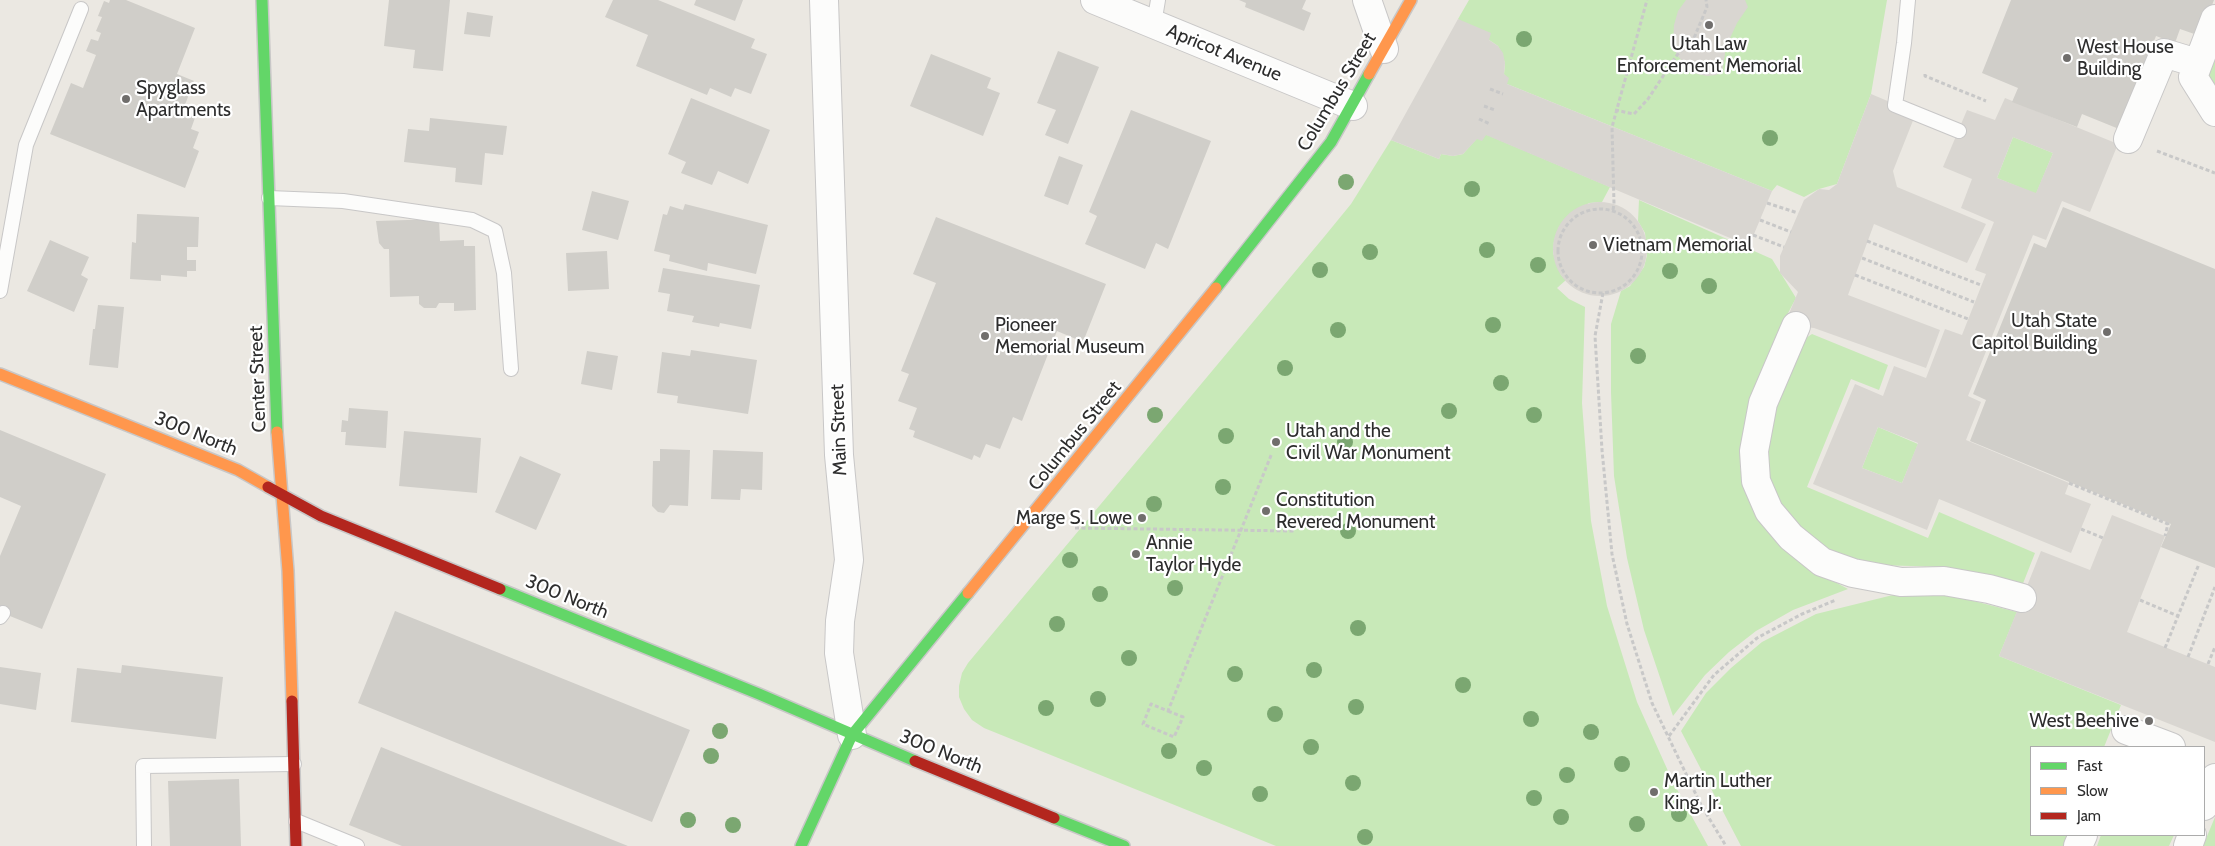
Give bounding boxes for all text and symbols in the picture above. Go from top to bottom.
marker: Utah Law Enforcement Memorial [1703,19,1715,31]
street label: Apricot Avenue [1163,20,1285,86]
street label: Columbus Street [1293,28,1381,156]
place label: Utah Law Enforcement Memorial [1617,33,1801,77]
place label: West House Building [2077,36,2174,80]
marker: West House Building [2061,52,2073,64]
place label: Spyglass Apartments [136,77,231,121]
marker: Spyglass Apartments [120,93,132,105]
place label: Vietnam Memorial [1603,234,1752,256]
marker: Vietnam Memorial [1587,239,1599,251]
place label: Utah State Capitol Building [1972,310,2097,354]
place label: Pioneer Memorial Museum [995,314,1144,358]
street label: Center Street [245,325,271,433]
marker: Utah State Capitol Building [2101,326,2113,338]
marker: Pioneer Memorial Museum [979,330,991,342]
street label: Columbus Street [1024,377,1126,495]
street label: Main Street [826,384,852,476]
street label: 300 North [151,407,241,461]
place label: Utah and the Civil War Monument [1286,420,1451,464]
marker: Utah and the Civil War Monument [1270,436,1282,448]
place label: Constitution Revered Monument [1276,489,1435,533]
marker: Constitution Revered Monument [1260,505,1272,517]
place label: Marge S. Lowe [1016,507,1132,529]
marker: Marge S. Lowe [1136,512,1148,524]
place label: Annie Taylor Hyde [1146,532,1241,576]
marker: Annie Taylor Hyde [1130,548,1142,560]
street label: 300 North [522,570,612,624]
place label: West Beehive [2029,710,2139,732]
marker: West Beehive [2143,715,2155,727]
street label: 300 North [896,725,986,779]
legend [2030,746,2205,836]
text: Fast [2077,757,2102,775]
place label: Martin Luther King, Jr. [1664,770,1772,814]
text: Slow [2077,782,2108,800]
marker: Martin Luther King, Jr. [1648,786,1660,798]
text: Jam [2077,807,2101,825]

